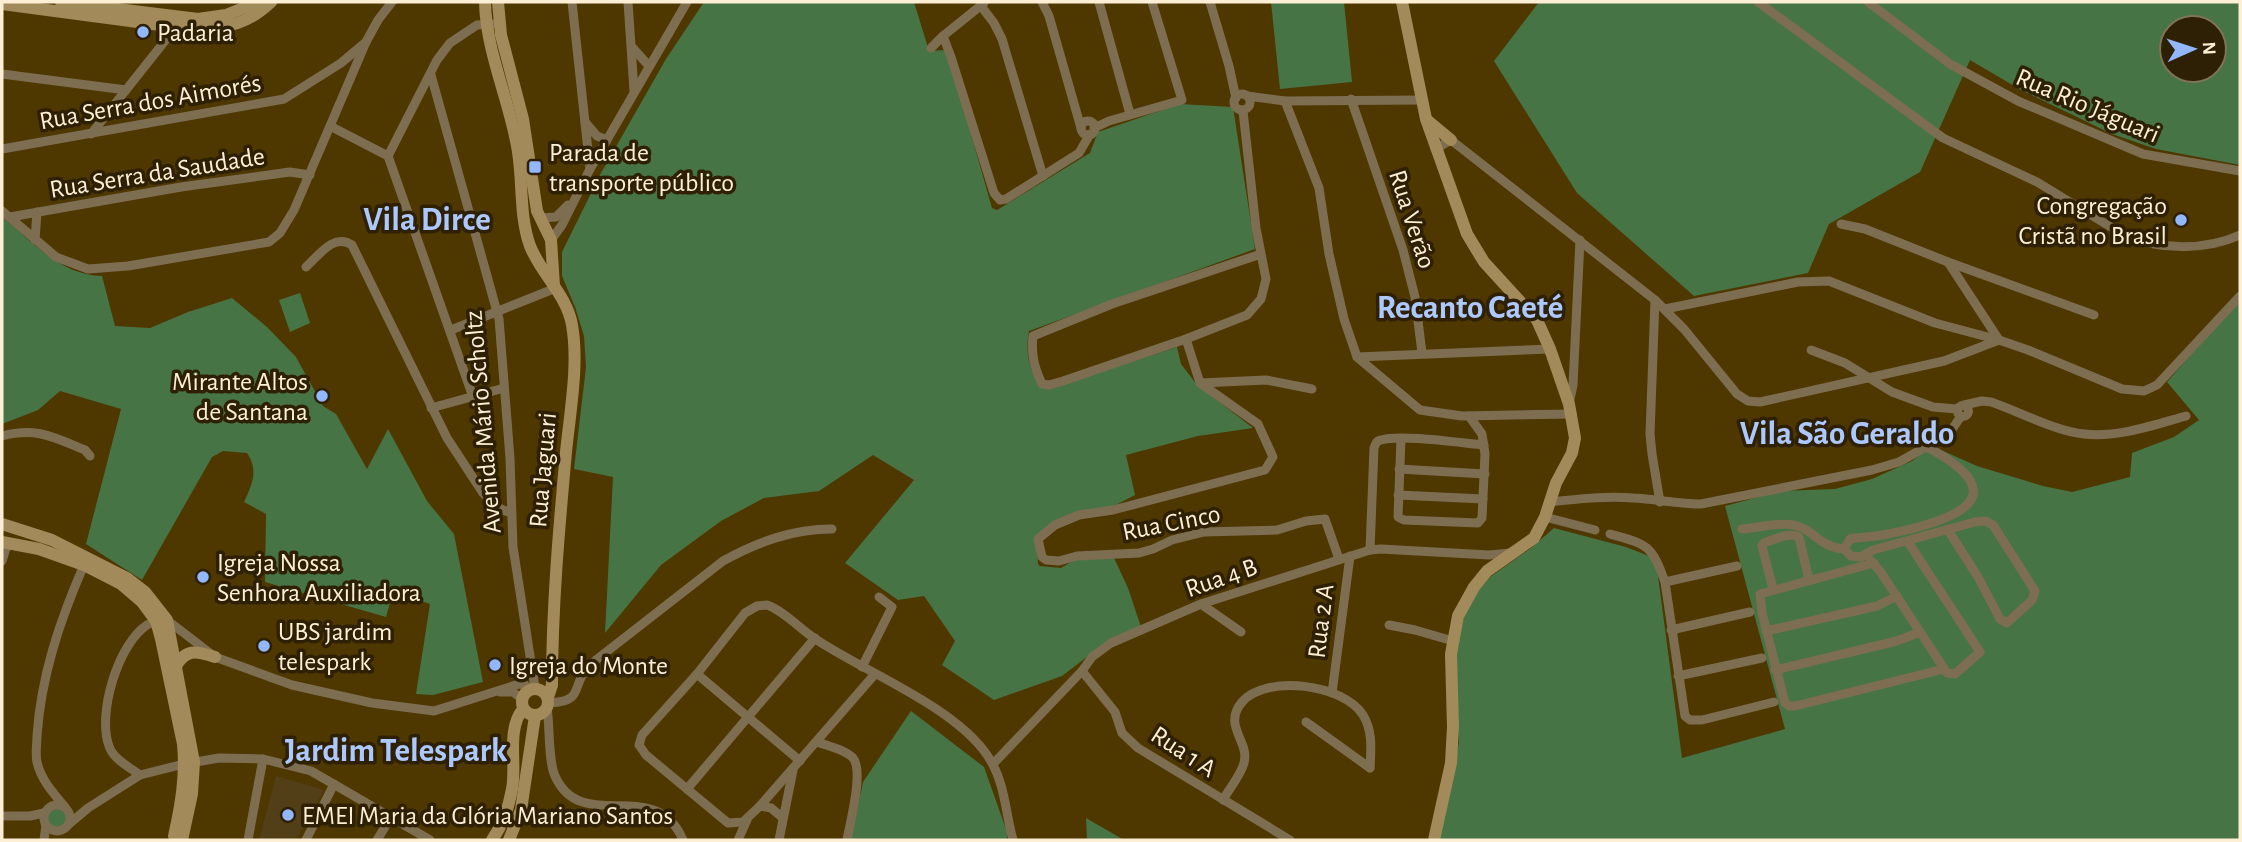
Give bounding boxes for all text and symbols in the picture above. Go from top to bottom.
north arrow [2158,14,2228,84]
place label: Padaria [157,20,234,46]
marker: Padaria [135,24,151,40]
text: N [2199,41,2218,55]
street label: Rua Rio Jáguari [2012,64,2163,148]
street label: Rua Serra dos Aimorés [37,70,263,134]
place label: Parada de transporte público [549,140,734,196]
street label: Rua Serra da Saudade [48,143,267,203]
marker: Parada de transporte público [527,159,543,175]
street label: Rua Verão [1384,167,1440,272]
place label: Congregação Cristã no Brasil [2018,193,2167,249]
district label: Vila Dirce [363,204,491,237]
marker: Congregação Cristã no Brasil [2173,212,2189,228]
district label: Recanto Caeté [1377,292,1563,325]
street label: Avenida Mário Scholtz [460,309,506,535]
place label: Mirante Altos de Santana [172,369,308,425]
marker: Mirante Altos de Santana [314,388,330,404]
street label: Rua Jaguari [525,411,561,529]
district label: Vila São Geraldo [1740,418,1954,451]
street label: Rua Cinco [1120,501,1222,545]
place label: Igreja Nossa Senhora Auxiliadora [217,550,421,606]
street label: Rua 4 B [1182,554,1261,602]
marker: Igreja Nossa Senhora Auxiliadora [195,569,211,585]
street label: Rua 2 A [1304,583,1338,660]
place label: UBS jardim telespark [278,619,392,675]
marker: UBS jardim telespark [256,638,272,654]
place label: Igreja do Monte [509,653,668,679]
marker: Igreja do Monte [487,657,503,673]
street label: Rua 1 A [1146,721,1221,782]
district label: Jardim Telespark [285,735,508,768]
place label: EMEI Maria da Glória Mariano Santos [302,803,673,829]
marker: EMEI Maria da Glória Mariano Santos [280,807,296,823]

